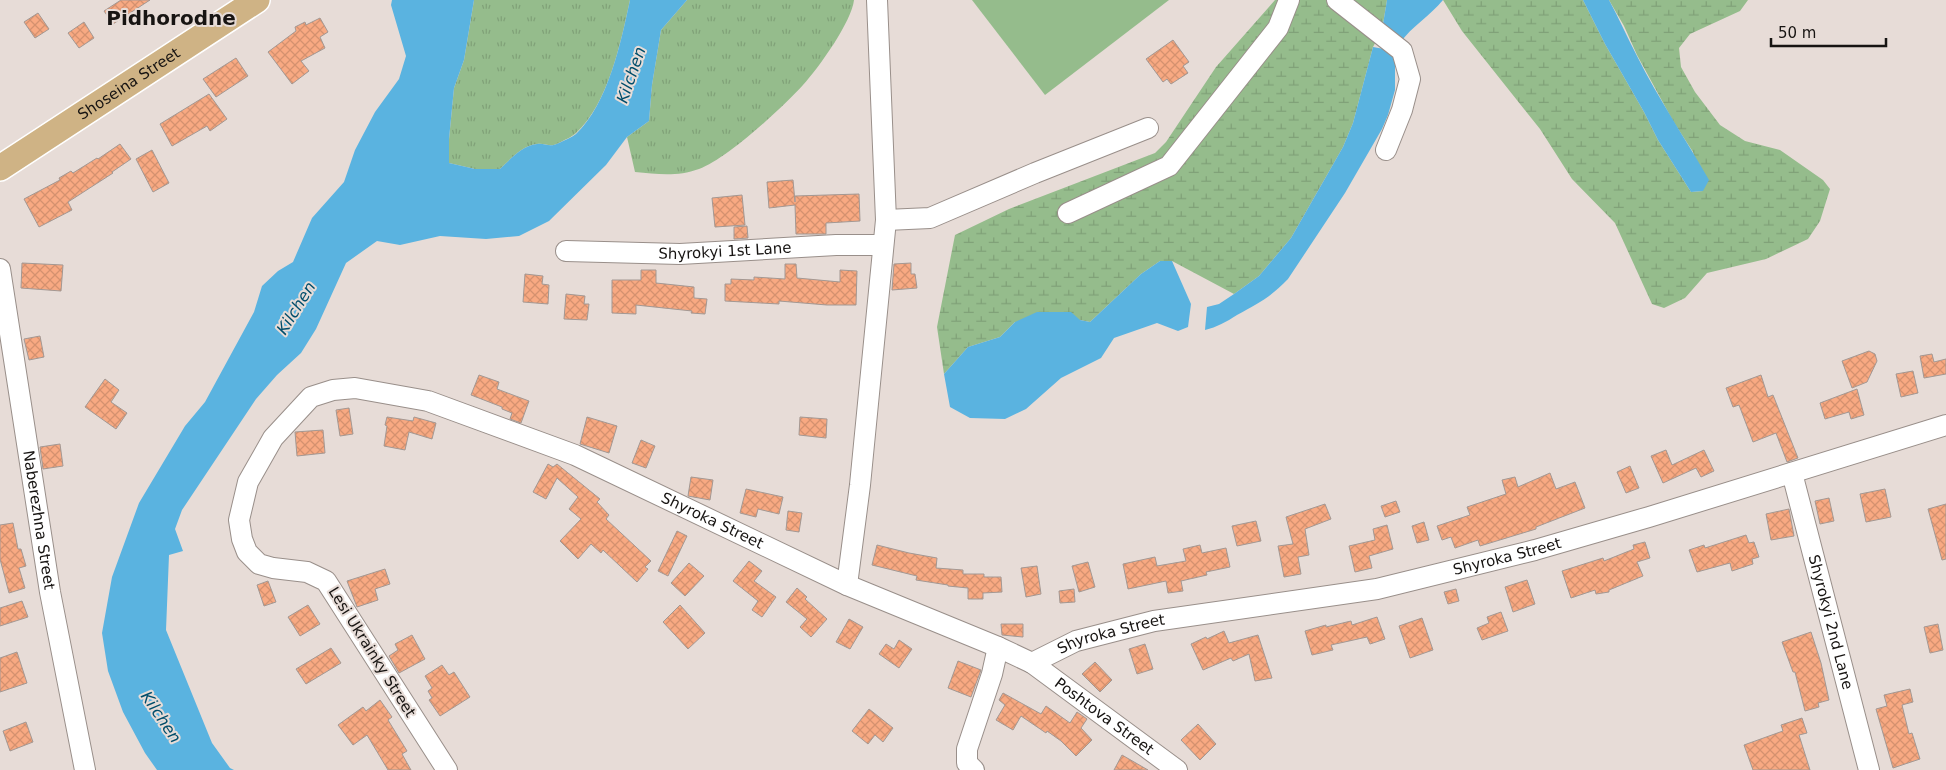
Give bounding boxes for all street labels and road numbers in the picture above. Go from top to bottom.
street label: Shoseina Street [74,44,184,124]
street label: Shyrokyi 1st Lane [658,239,792,263]
street label: Naberezhna Street [19,449,59,591]
street label: Shyroka Street [658,489,766,553]
street label: Shyroka Street [1451,534,1563,579]
street label: Shyrokyi 2nd Lane [1805,553,1857,691]
street label: Lesi Ukrainky Street [325,584,419,721]
street label: Shyroka Street [1054,611,1166,658]
street label: Poshtova Street [1051,674,1157,759]

